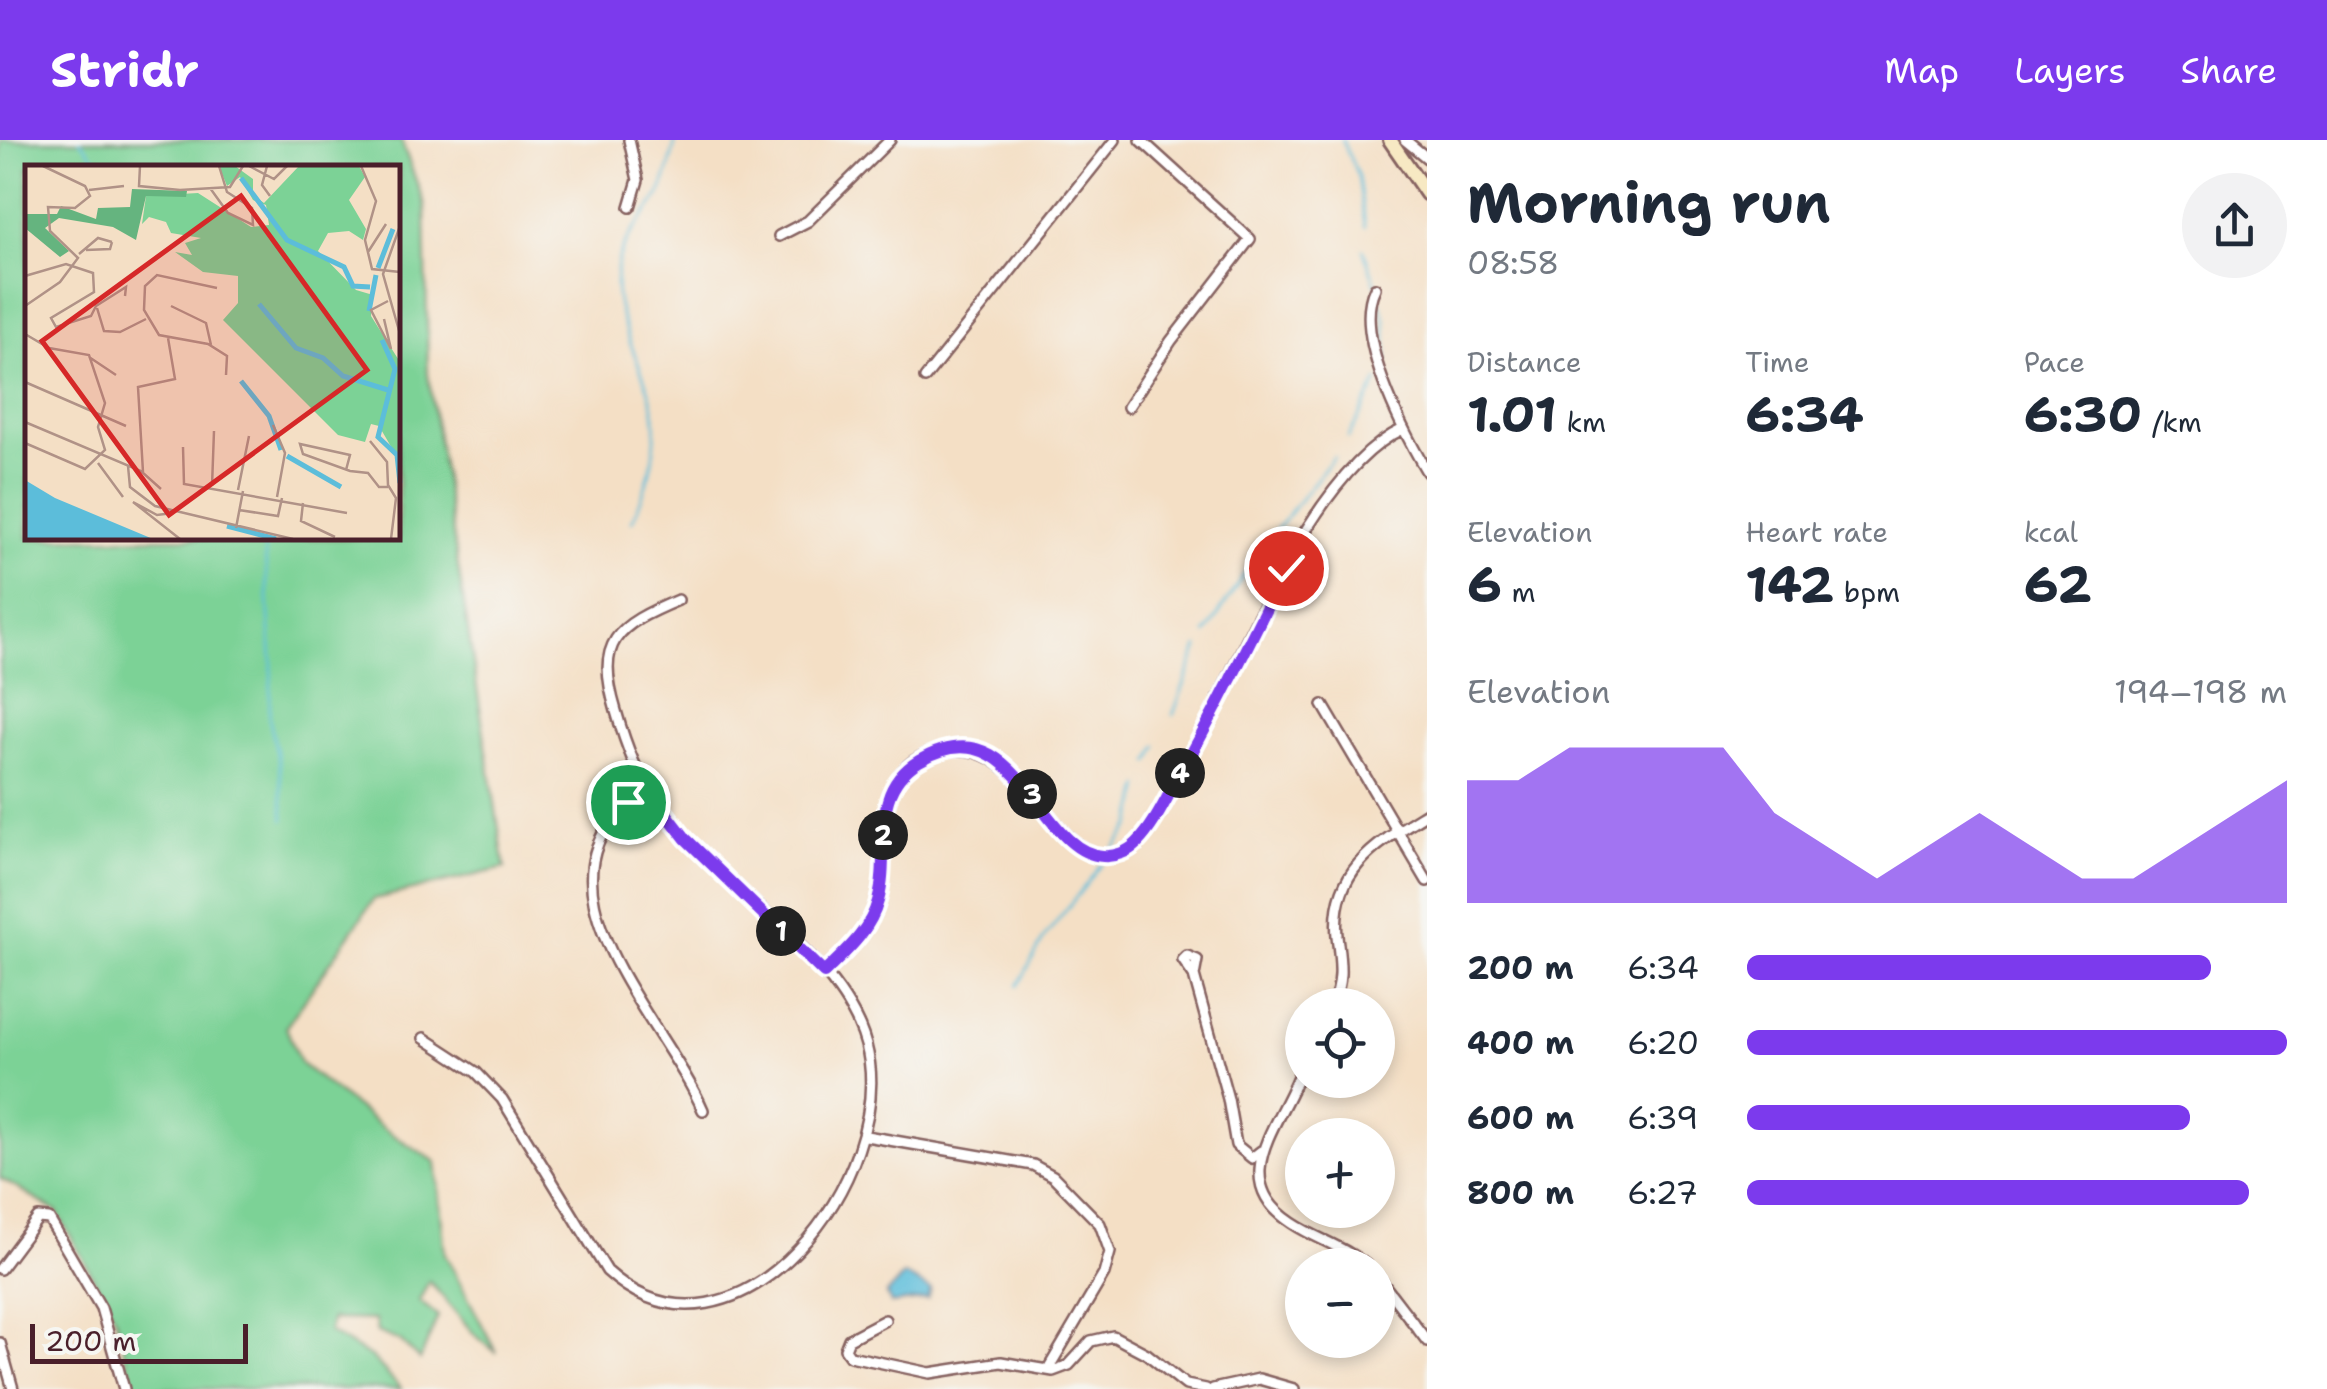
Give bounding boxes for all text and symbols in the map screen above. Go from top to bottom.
text: Stridr [50,38,199,102]
text: Map [1884,47,1959,94]
text: Layers [2014,47,2126,94]
text: Share [2181,47,2277,94]
inset map [25,165,400,540]
text: Morning run [1467,166,1831,240]
button: share [2182,173,2287,278]
text: 08:58 [1467,241,1559,284]
text: Distance [1467,343,1582,381]
text: Time [1745,343,1810,381]
text: Pace [2024,343,2085,381]
text: 1.01 [1467,381,1557,448]
text: 6:34 [1745,381,1864,448]
text: 6:30 [2024,381,2142,448]
text: km [1557,403,1606,441]
text: /km [2142,403,2202,441]
text: Elevation [1467,513,1592,551]
text: Heart rate [1745,513,1888,551]
text: kcal [2024,513,2078,551]
pin [1244,526,1329,611]
icon: check [1259,541,1314,596]
text: 6 [1467,551,1502,618]
text: 142 [1745,551,1834,618]
text: 62 [2024,551,2092,618]
text: m [1502,573,1536,611]
text: bpm [1834,573,1900,611]
text: Elevation [1467,670,1610,713]
text: 194–198 m [2114,670,2287,713]
pin: 4 [1155,748,1205,798]
text: 4 [1170,754,1190,792]
pin [586,760,671,845]
pin: 3 [1007,769,1057,819]
icon: arrive [601,775,656,830]
text: 3 [1022,775,1042,813]
pin: 2 [858,810,908,860]
text: 2 [873,816,893,854]
pin: 1 [756,906,806,956]
text: 1 [775,912,787,950]
text: 200 m [1467,946,1574,989]
text: 6:34 [1627,946,1699,989]
map controls [1285,988,1395,1358]
button: locate [1285,988,1395,1098]
text: 400 m [1467,1021,1574,1064]
text: 6:20 [1627,1021,1699,1064]
text: 600 m [1467,1096,1574,1139]
text: 6:39 [1627,1096,1698,1139]
button: + [1285,1118,1395,1228]
text: 800 m [1467,1171,1574,1214]
text: 6:27 [1627,1171,1698,1214]
button: − [1285,1248,1395,1358]
scale bar [30,1319,248,1364]
text: 200 m [45,1322,136,1360]

